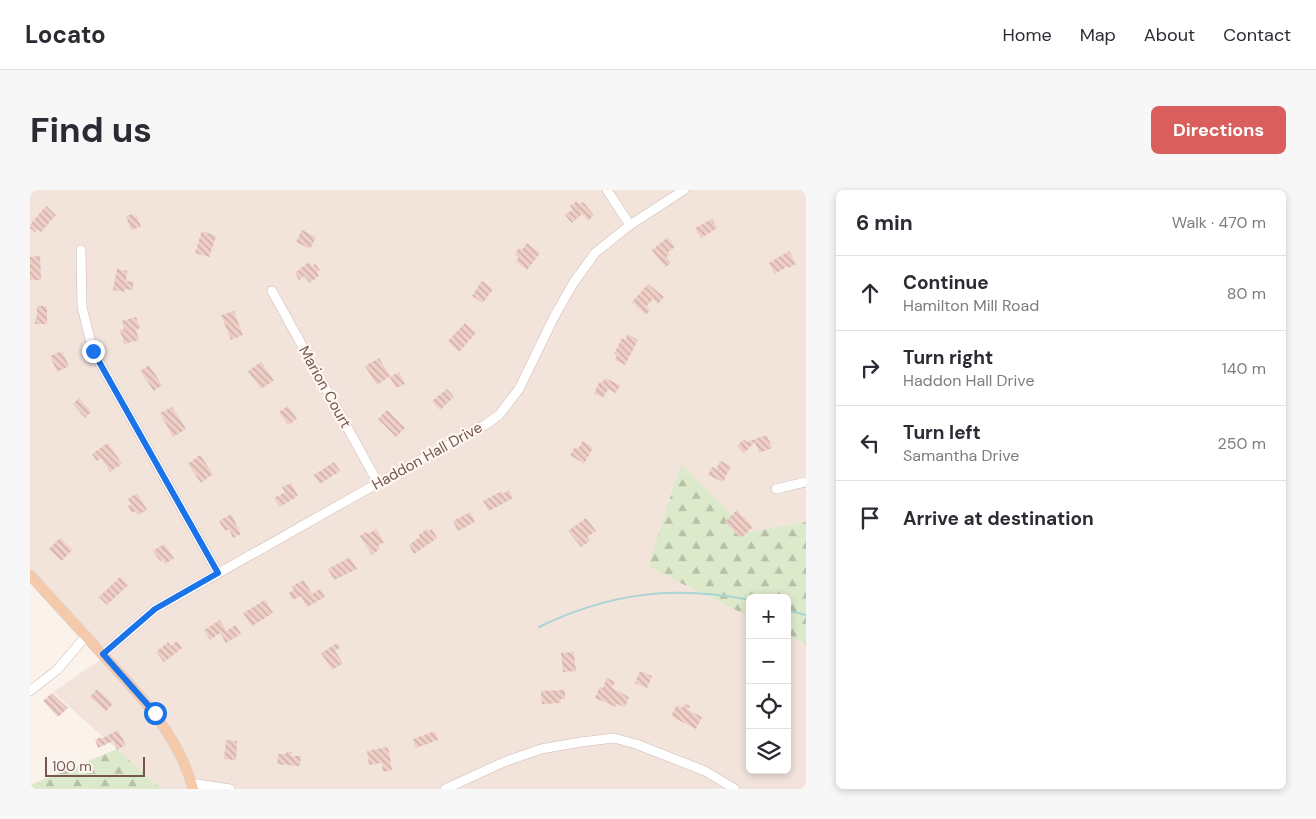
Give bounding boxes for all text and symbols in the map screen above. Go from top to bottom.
text: Locato [25,19,106,50]
text: Home [1002,23,1052,47]
text: Map [1080,23,1116,47]
text: About [1144,23,1195,47]
text: Contact [1223,23,1291,47]
button: Directions [1151,106,1286,154]
text: Find us [30,107,152,153]
text: 6 min [856,209,913,237]
text: Walk · 470 m [1172,212,1266,233]
text: Continue [903,270,989,295]
icon: ahead [856,279,884,307]
text: 80 m [1227,283,1266,304]
text: Hamilton Mill Road [903,295,1039,316]
route end [82,340,105,363]
street label: Marion Court [294,342,356,432]
text: Turn right [903,345,993,370]
icon: right [856,354,884,382]
text: 140 m [1222,358,1266,379]
text: Haddon Hall Drive [903,370,1034,391]
street label: Haddon Hall Drive [368,417,486,495]
text: Turn left [903,420,981,445]
icon: left [856,429,884,457]
text: 250 m [1218,433,1266,454]
text: Samantha Drive [903,445,1019,466]
icon: arrive [856,504,884,532]
text: Arrive at destination [903,506,1094,531]
map controls [746,594,791,774]
button: + [746,594,791,639]
button: − [746,639,791,684]
button: locate [746,684,791,729]
route start [144,702,167,725]
button: layers [746,729,791,774]
scale bar [45,754,145,777]
text: 100 m [52,757,92,775]

